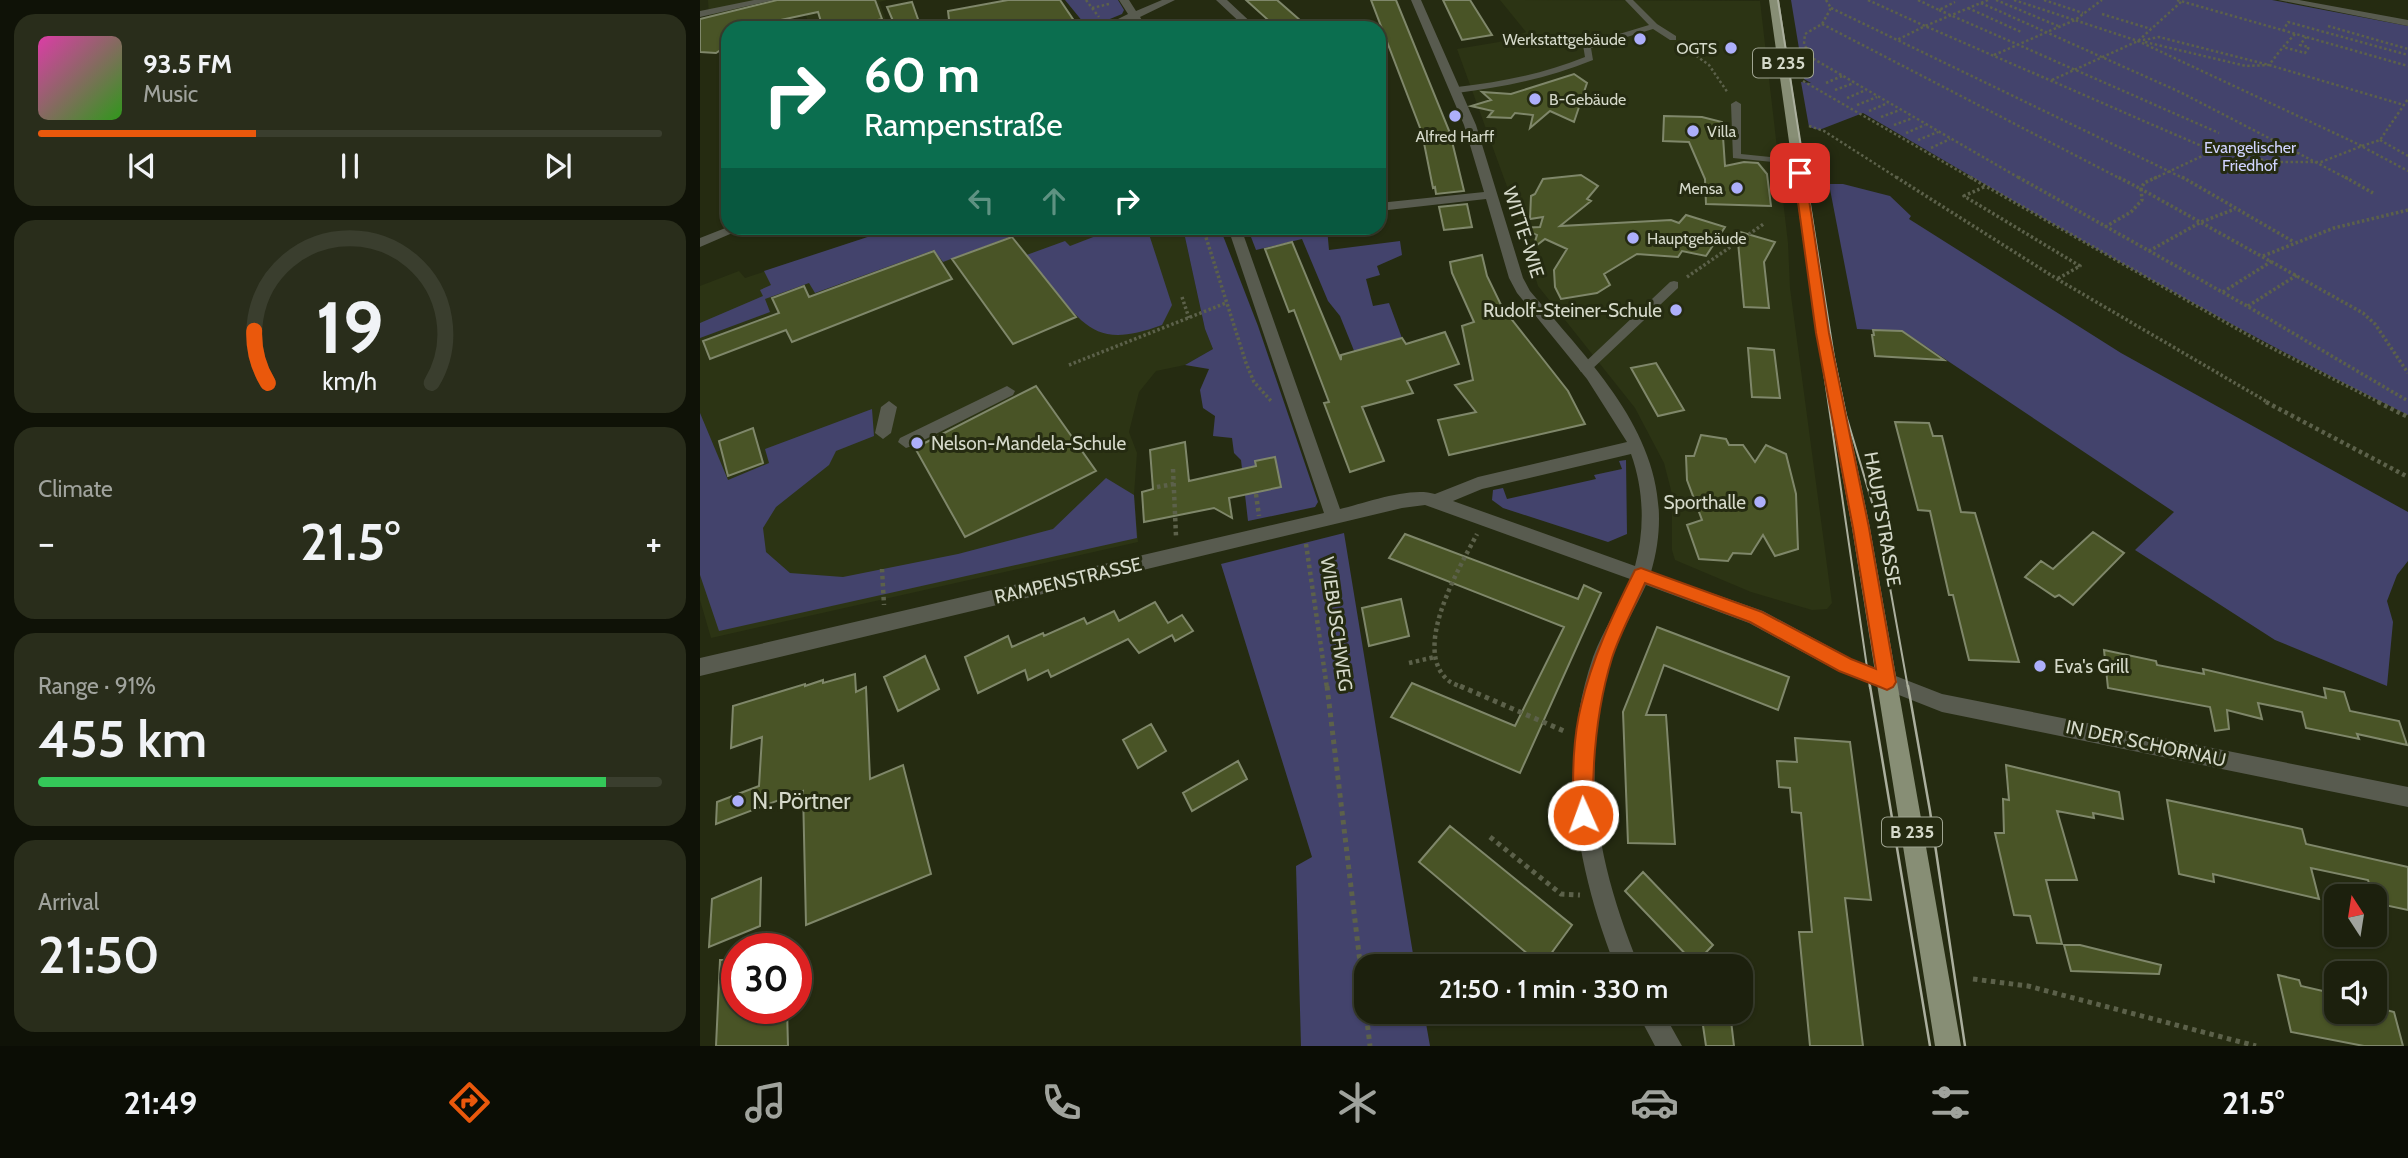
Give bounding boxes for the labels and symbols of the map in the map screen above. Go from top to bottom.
place label: Werkstattgebäude [1503,30,1626,49]
marker: Werkstattgebäude [1632,31,1648,47]
place label: OGTS [1676,39,1717,58]
marker: OGTS [1723,40,1739,56]
road number: B 235 [1753,48,1813,78]
place label: B-Gebäude [1549,90,1626,109]
marker: B-Gebäude [1527,91,1543,107]
marker: Alfred Harff [1447,108,1463,124]
place label: Villa [1707,122,1736,141]
marker: Villa [1685,123,1701,139]
place label: Alfred Harff [1416,127,1495,146]
park label: Evangelischer Friedhof [2204,138,2297,175]
pin [1770,143,1830,203]
place label: Mensa [1679,179,1723,198]
marker: Mensa [1729,180,1745,196]
street label: WITTE-WIE [1498,184,1549,281]
place label: Hauptgebäude [1647,229,1747,248]
marker: Hauptgebäude [1625,230,1641,246]
place label: Rudolf-Steiner-Schule [1483,299,1662,322]
marker: Rudolf-Steiner-Schule [1668,302,1684,318]
place label: Nelson-Mandela-Schule [931,432,1126,455]
marker: Nelson-Mandela-Schule [909,435,925,451]
street label: HAUPTSTRASSE [1859,450,1906,588]
place label: Sporthalle [1664,491,1746,514]
marker: Sporthalle [1752,494,1768,510]
street label: RAMPENSTRASSE [992,552,1144,609]
street label: WIEBUSCHWEG [1316,555,1357,693]
place label: Eva's Grill [2054,655,2130,678]
marker: Eva's Grill [2032,658,2048,674]
street label: IN DER SCHORNAU [2064,715,2228,772]
position arrow [1546,778,1620,852]
place label: N. Pörtner [752,787,851,815]
marker: N. Pörtner [730,793,746,809]
road number: B 235 [1882,818,1942,846]
north arrow [2324,884,2387,947]
speed limit sign: 30 [721,933,812,1024]

